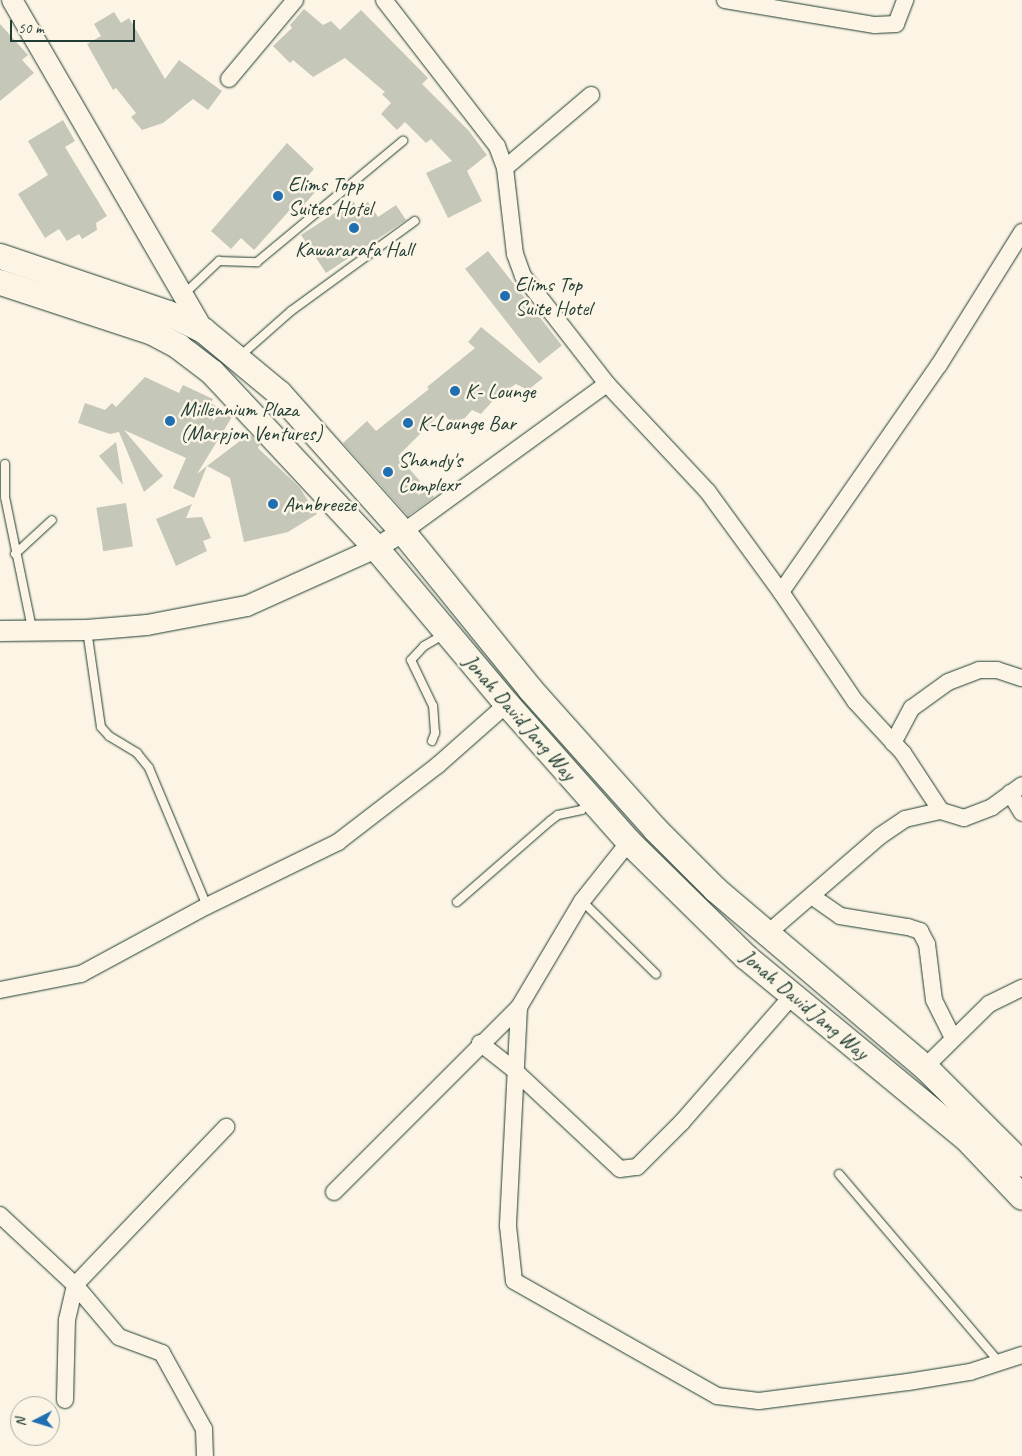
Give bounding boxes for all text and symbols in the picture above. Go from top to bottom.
scale bar [12,10,138,42]
text: 50 m [18,19,44,38]
place label: Elims Topp Suites Hotel [288,171,372,221]
marker: Elims Topp Suites Hotel [272,190,284,202]
marker: Kawararafa Hall [348,222,360,234]
place label: Kawararafa Hall [295,236,413,262]
place label: Elims Top Suite Hotel [515,271,592,321]
marker: Elims Top Suite Hotel [499,290,511,302]
place label: K- Lounge [465,378,535,404]
marker: K- Lounge [449,385,461,397]
place label: Millennium Plaza (Marpjon Ventures) [180,396,322,446]
place label: K-Lounge Bar [418,410,516,436]
marker: Millennium Plaza (Marpjon Ventures) [164,415,176,427]
marker: K-Lounge Bar [402,417,414,429]
place label: Shandy's Complexr [398,447,462,497]
marker: Shandy's Complexr [382,466,394,478]
place label: Annbreeze [283,491,356,517]
marker: Annbreeze [267,498,279,510]
street label: Jonah David Jang Way [458,648,582,786]
street label: Jonah David Jang Way [736,943,874,1065]
north arrow [10,1396,60,1446]
text: N [12,1417,29,1427]

